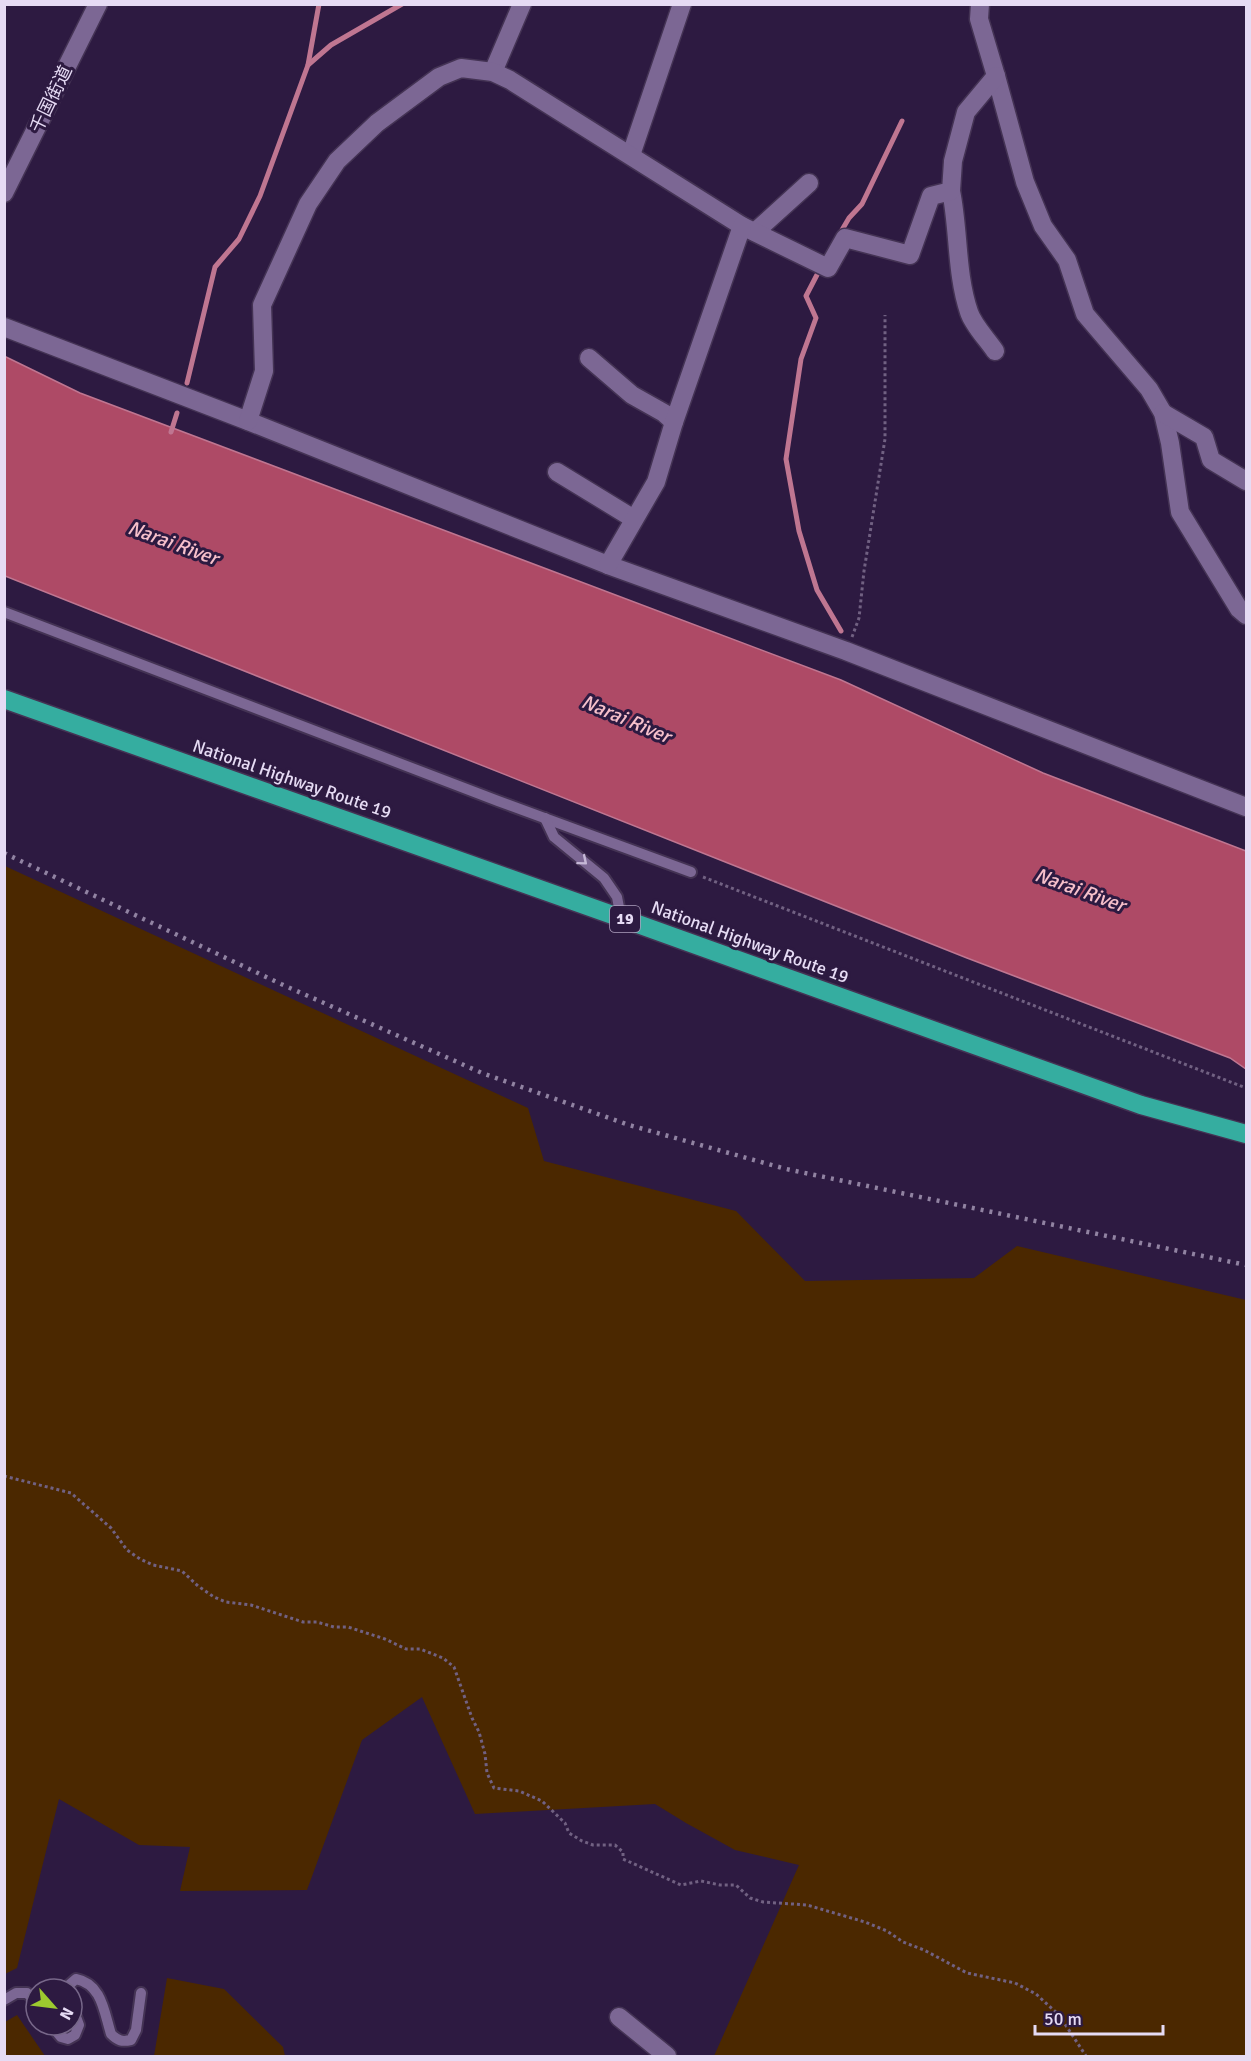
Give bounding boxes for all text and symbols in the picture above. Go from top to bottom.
street label: 千国街道 [25,62,77,136]
water label: Narai River [124,515,224,572]
water label: Narai River [578,689,677,750]
street label: National Highway Route 19 [190,735,394,823]
one-way arrow [576,853,587,864]
water label: Narai River [1031,862,1131,919]
street label: National Highway Route 19 [648,896,852,988]
road number: 19 [610,906,640,932]
north arrow [24,1977,84,2037]
scale bar [1035,1998,1162,2036]
text: N [55,2004,78,2023]
text: 50 m [1044,2008,1082,2030]

